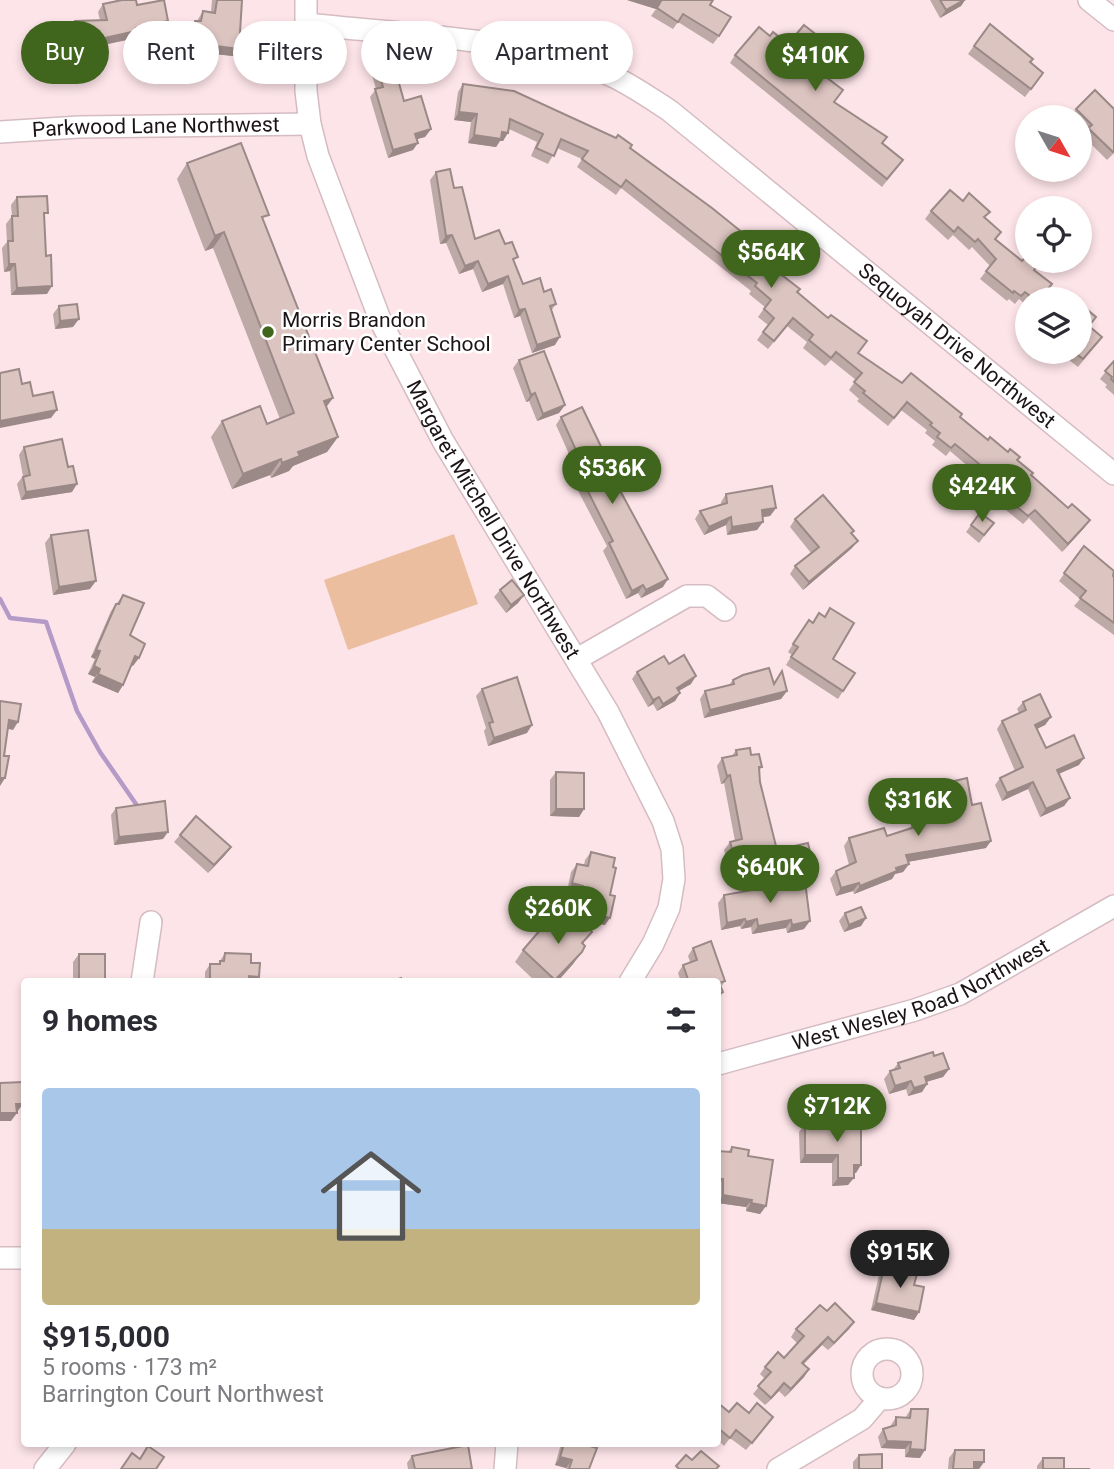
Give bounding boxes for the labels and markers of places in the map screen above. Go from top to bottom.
pin: $410K [766,34,864,93]
pin: $564K [722,230,820,290]
place label: Morris Brandon Primary Center School [282,308,491,356]
marker: Morris Brandon Primary Center School [260,324,276,340]
pin: $536K [563,447,661,506]
pin: $424K [933,464,1031,524]
pin: $316K [869,778,967,838]
pin: $640K [721,846,819,905]
pin: $260K [509,886,607,946]
pin: $712K [788,1084,886,1144]
pin: $915K [851,1230,949,1290]

